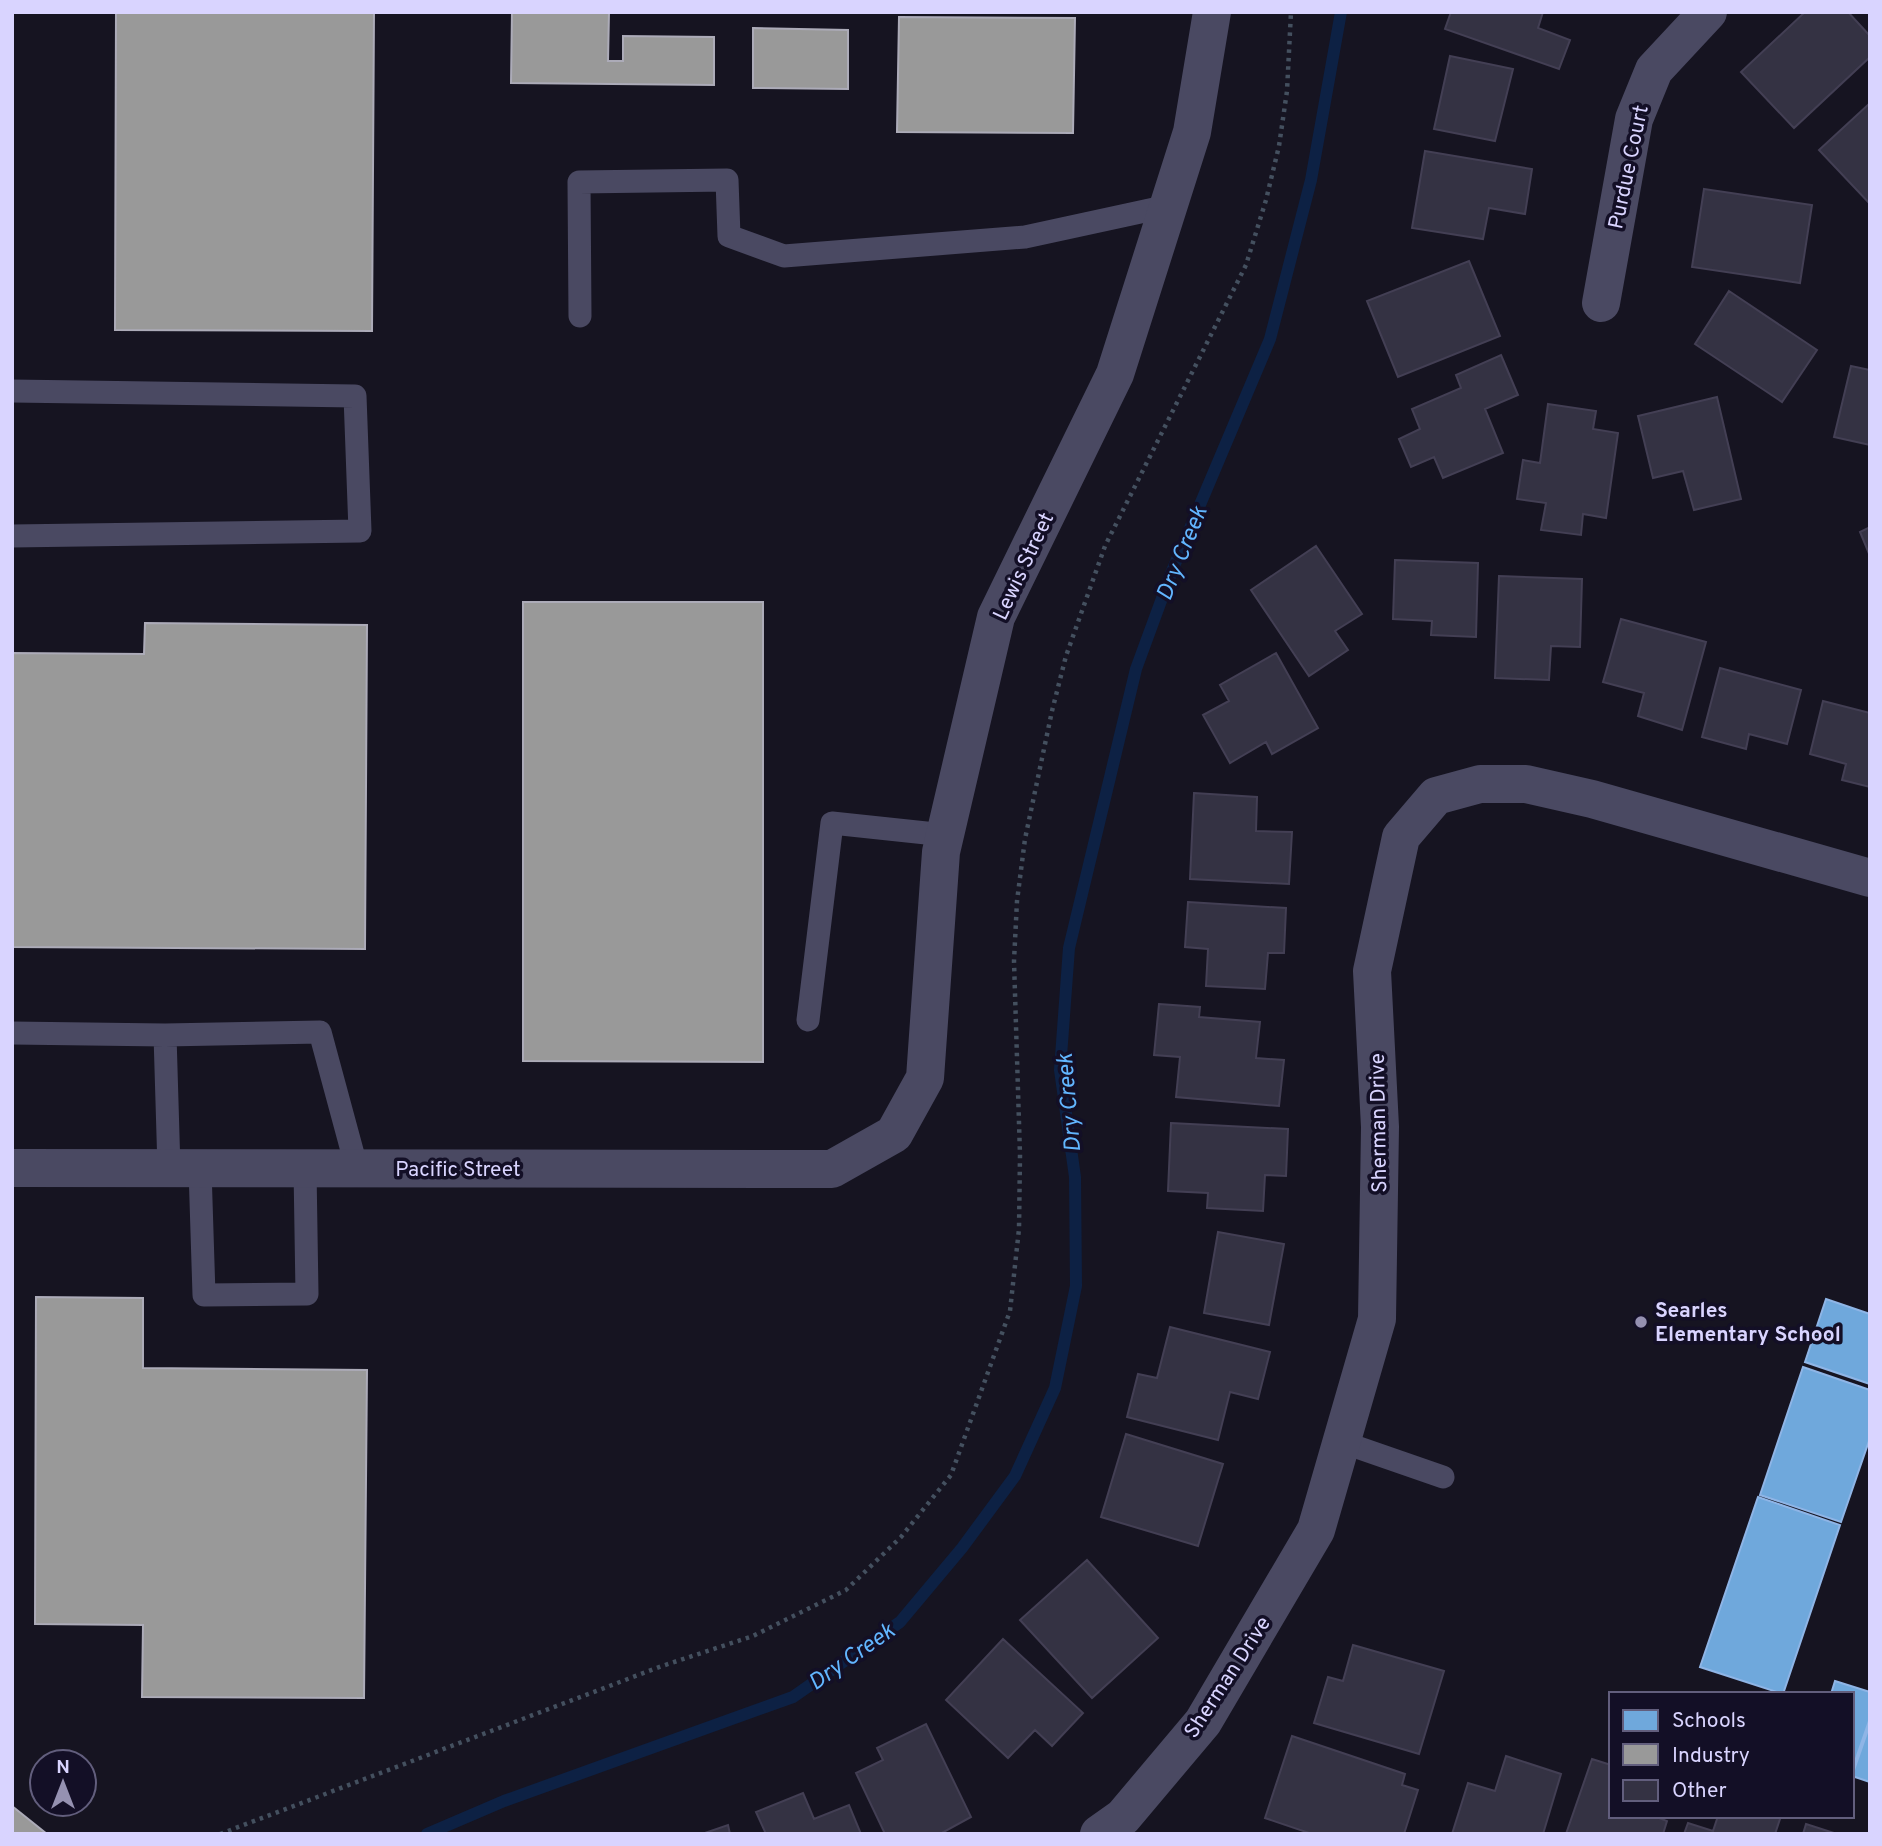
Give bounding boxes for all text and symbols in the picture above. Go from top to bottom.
street label: Purdue Court [1603,103,1656,232]
water label: Dry Creek [1151,502,1215,605]
street label: Lewis Street [988,508,1061,625]
water label: Dry Creek [1052,1052,1089,1153]
street label: Sherman Drive [1365,1053,1394,1193]
street label: Pacific Street [395,1157,521,1184]
place label: Searles Elementary School [1655,1298,1841,1349]
marker: Searles Elementary School [1633,1314,1649,1330]
street label: Sherman Drive [1179,1612,1278,1744]
water label: Dry Creek [804,1618,902,1698]
legend [1609,1692,1854,1818]
text: Schools [1672,1708,1746,1735]
text: Industry [1672,1743,1750,1770]
north arrow [28,1748,98,1818]
text: N [56,1756,70,1780]
text: Other [1672,1778,1727,1805]

